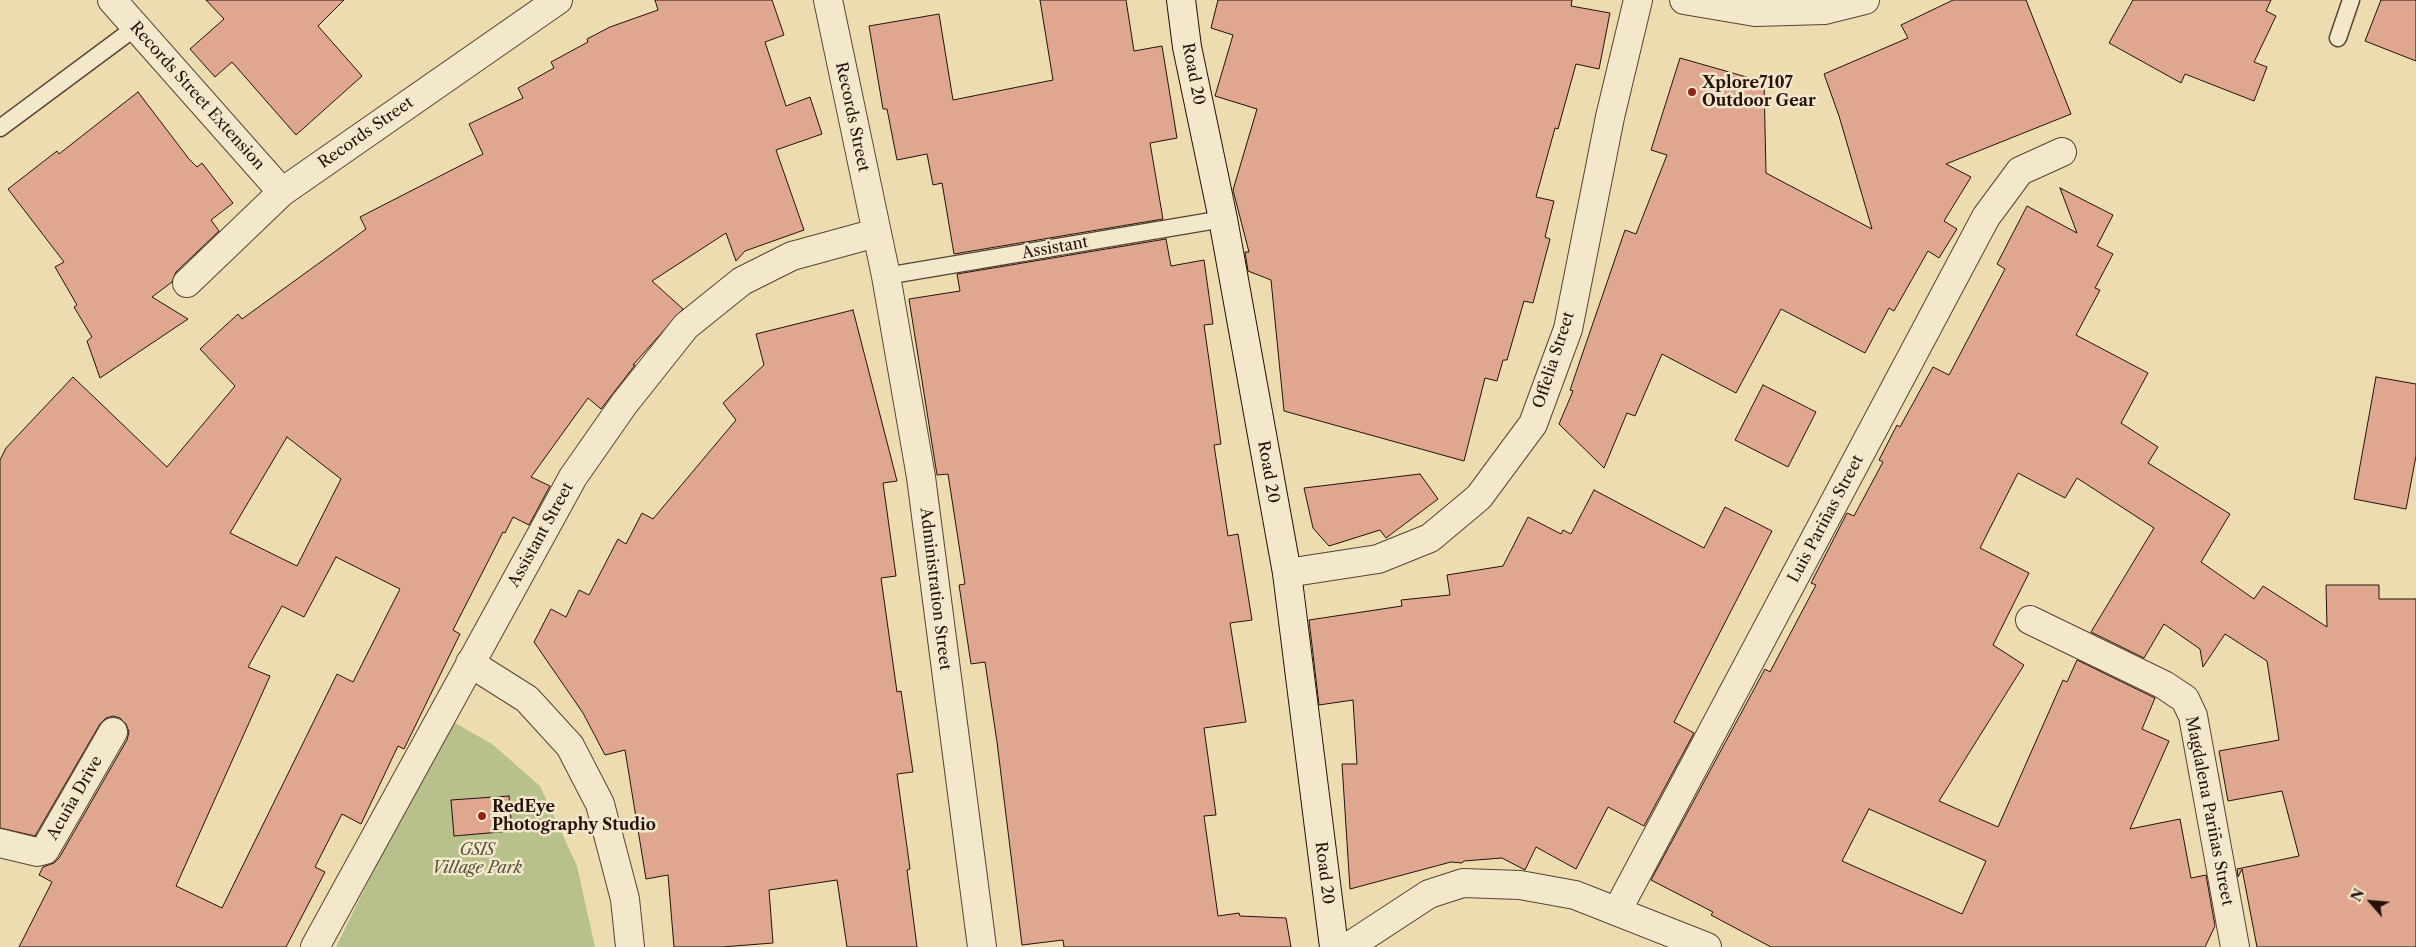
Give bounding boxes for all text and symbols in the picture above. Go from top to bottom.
street label: Records Street Extension [125,18,269,174]
street label: Road 20 [1178,41,1208,107]
street label: Records Street [831,60,873,174]
place label: Xplore7107 Outdoor Gear [1702,73,1816,111]
marker: Xplore7107 Outdoor Gear [1686,86,1698,98]
street label: Records Street [315,93,417,173]
street label: Assistant [1020,233,1090,263]
street label: Offelia Street [1529,309,1579,411]
street label: Road 20 [1253,439,1283,505]
street label: Luis Pariñas Street [1784,452,1868,586]
street label: Assistant Street [504,479,578,591]
street label: Administration Street [916,507,954,671]
street label: Magdalena Pariñas Street [2181,715,2237,907]
street label: Acuña Drive [43,753,107,843]
place label: RedEye Photography Studio [492,797,656,835]
marker: RedEye Photography Studio [476,810,488,822]
park label: GSIS Village Park [432,840,522,878]
street label: Road 20 [1311,840,1337,906]
north arrow [2346,877,2396,927]
text: N [2347,886,2368,905]

